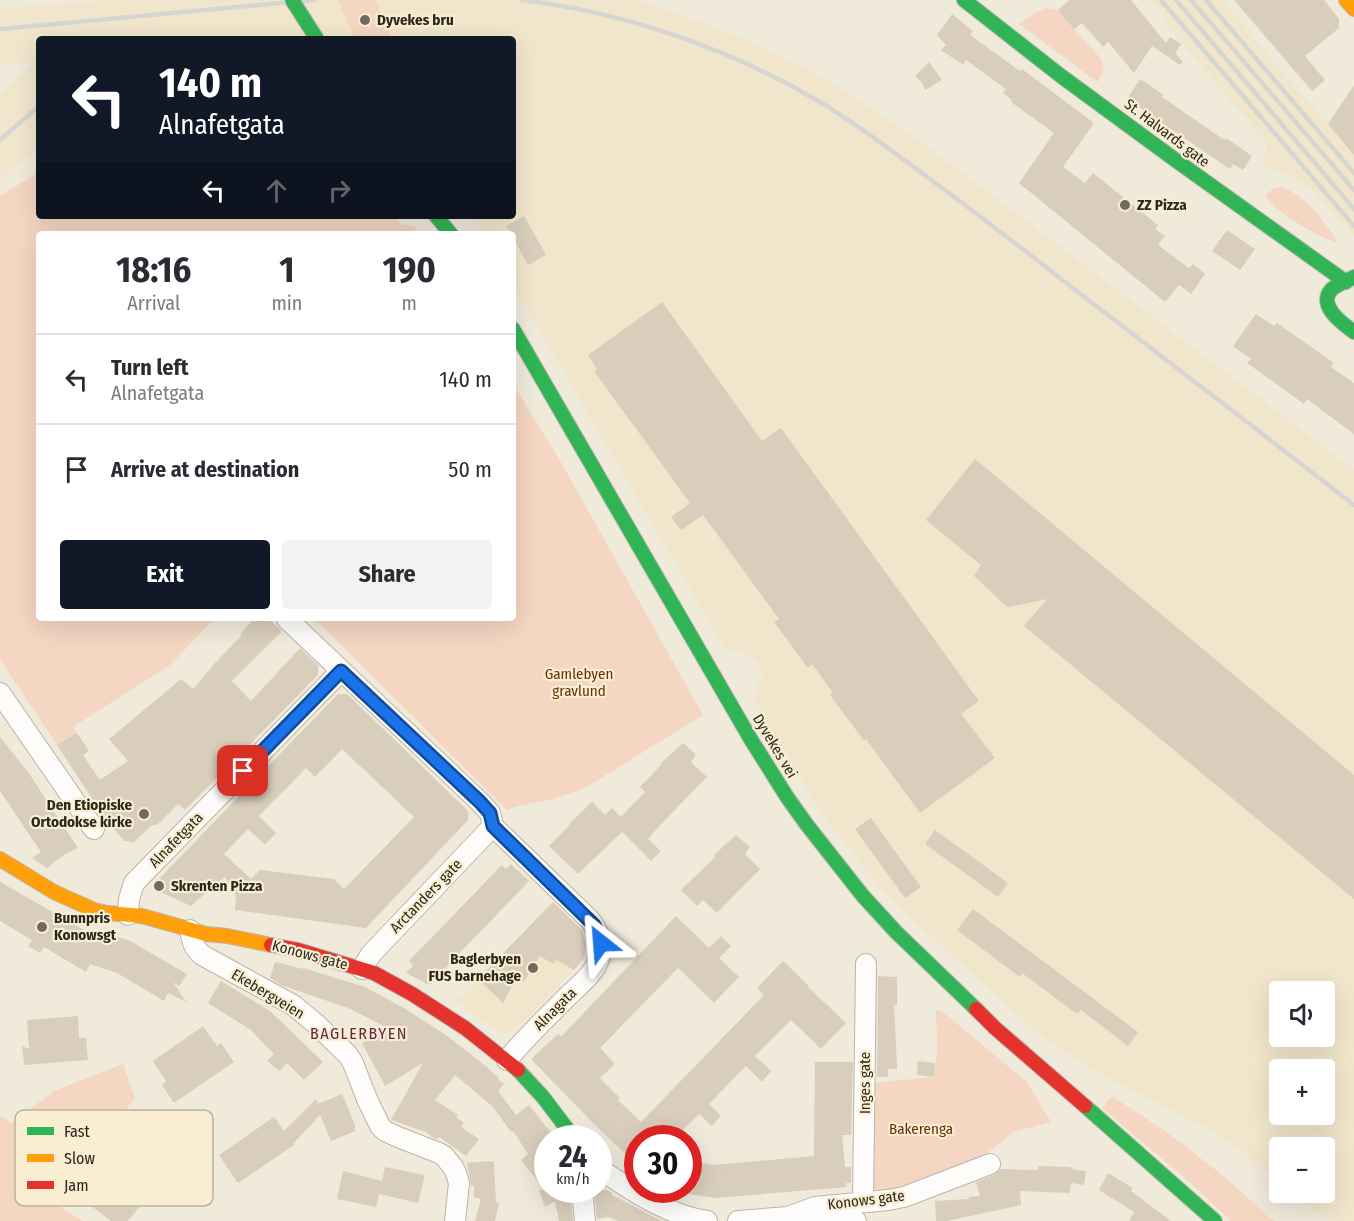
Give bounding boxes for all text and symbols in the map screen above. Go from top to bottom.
place label: Dyvekes bru [377,11,454,29]
marker: Dyvekes bru [358,13,372,27]
text: 140 m [159,58,262,108]
icon: left [60,60,138,138]
street label: St. Halvards gate [1121,95,1213,171]
text: Alnafetgata [159,109,285,141]
icon: left [197,174,230,207]
icon: ahead [260,174,293,207]
icon: right [323,174,356,207]
place label: ZZ Pizza [1137,196,1187,214]
marker: ZZ Pizza [1118,198,1132,212]
text: 18:16 [116,248,191,292]
text: 1 [279,248,295,292]
text: 190 [382,248,436,292]
text: Arrival [127,291,180,315]
text: min [271,291,302,315]
text: m [401,291,417,315]
text: Turn left [111,354,189,381]
icon: left [60,363,93,396]
text: 140 m [439,366,492,393]
text: Alnafetgata [111,381,204,405]
icon: arrive [60,453,93,486]
text: Arrive at destination [111,456,299,483]
text: 50 m [448,456,492,483]
button: Exit [60,540,270,609]
button: Share [282,540,492,609]
park label: Gamlebyen gravlund [545,665,613,700]
street label: Dyvekes vei [749,711,801,781]
pin [217,745,268,796]
icon: arrive [226,754,259,787]
place label: Den Etiopiske Ortodokse kirke [31,796,132,831]
marker: Den Etiopiske Ortodokse kirke [137,807,151,821]
street label: Alnafetgata [145,809,207,871]
street label: Arctanders gate [386,855,466,937]
place label: Skrenten Pizza [171,877,263,895]
marker: Skrenten Pizza [152,879,166,893]
place label: Bunnpris Konowsgt [54,909,117,944]
position arrow [569,911,633,975]
marker: Bunnpris Konowsgt [35,920,49,934]
street label: Konows gate [270,936,350,974]
place label: Baglerbyen FUS barnehage [428,950,521,985]
marker: Baglerbyen FUS barnehage [526,961,540,975]
street label: Ekebergveien [228,965,308,1023]
map controls [1269,981,1335,1203]
button: sound [1269,981,1335,1047]
street label: Alnagata [530,984,580,1034]
district label: BAGLERBYEN [310,1024,408,1043]
street label: Inges gate [856,1052,874,1114]
button: + [1269,1059,1335,1125]
legend [15,1110,213,1206]
park label: Bakerenga [889,1120,953,1138]
text: Fast [64,1122,91,1141]
speed limit sign: 30 [624,1125,702,1203]
button: − [1269,1137,1335,1203]
text: 24 [559,1139,587,1175]
text: Slow [64,1149,95,1168]
text: km/h [556,1170,590,1188]
text: Jam [64,1176,89,1195]
street label: Konows gate [827,1186,905,1214]

